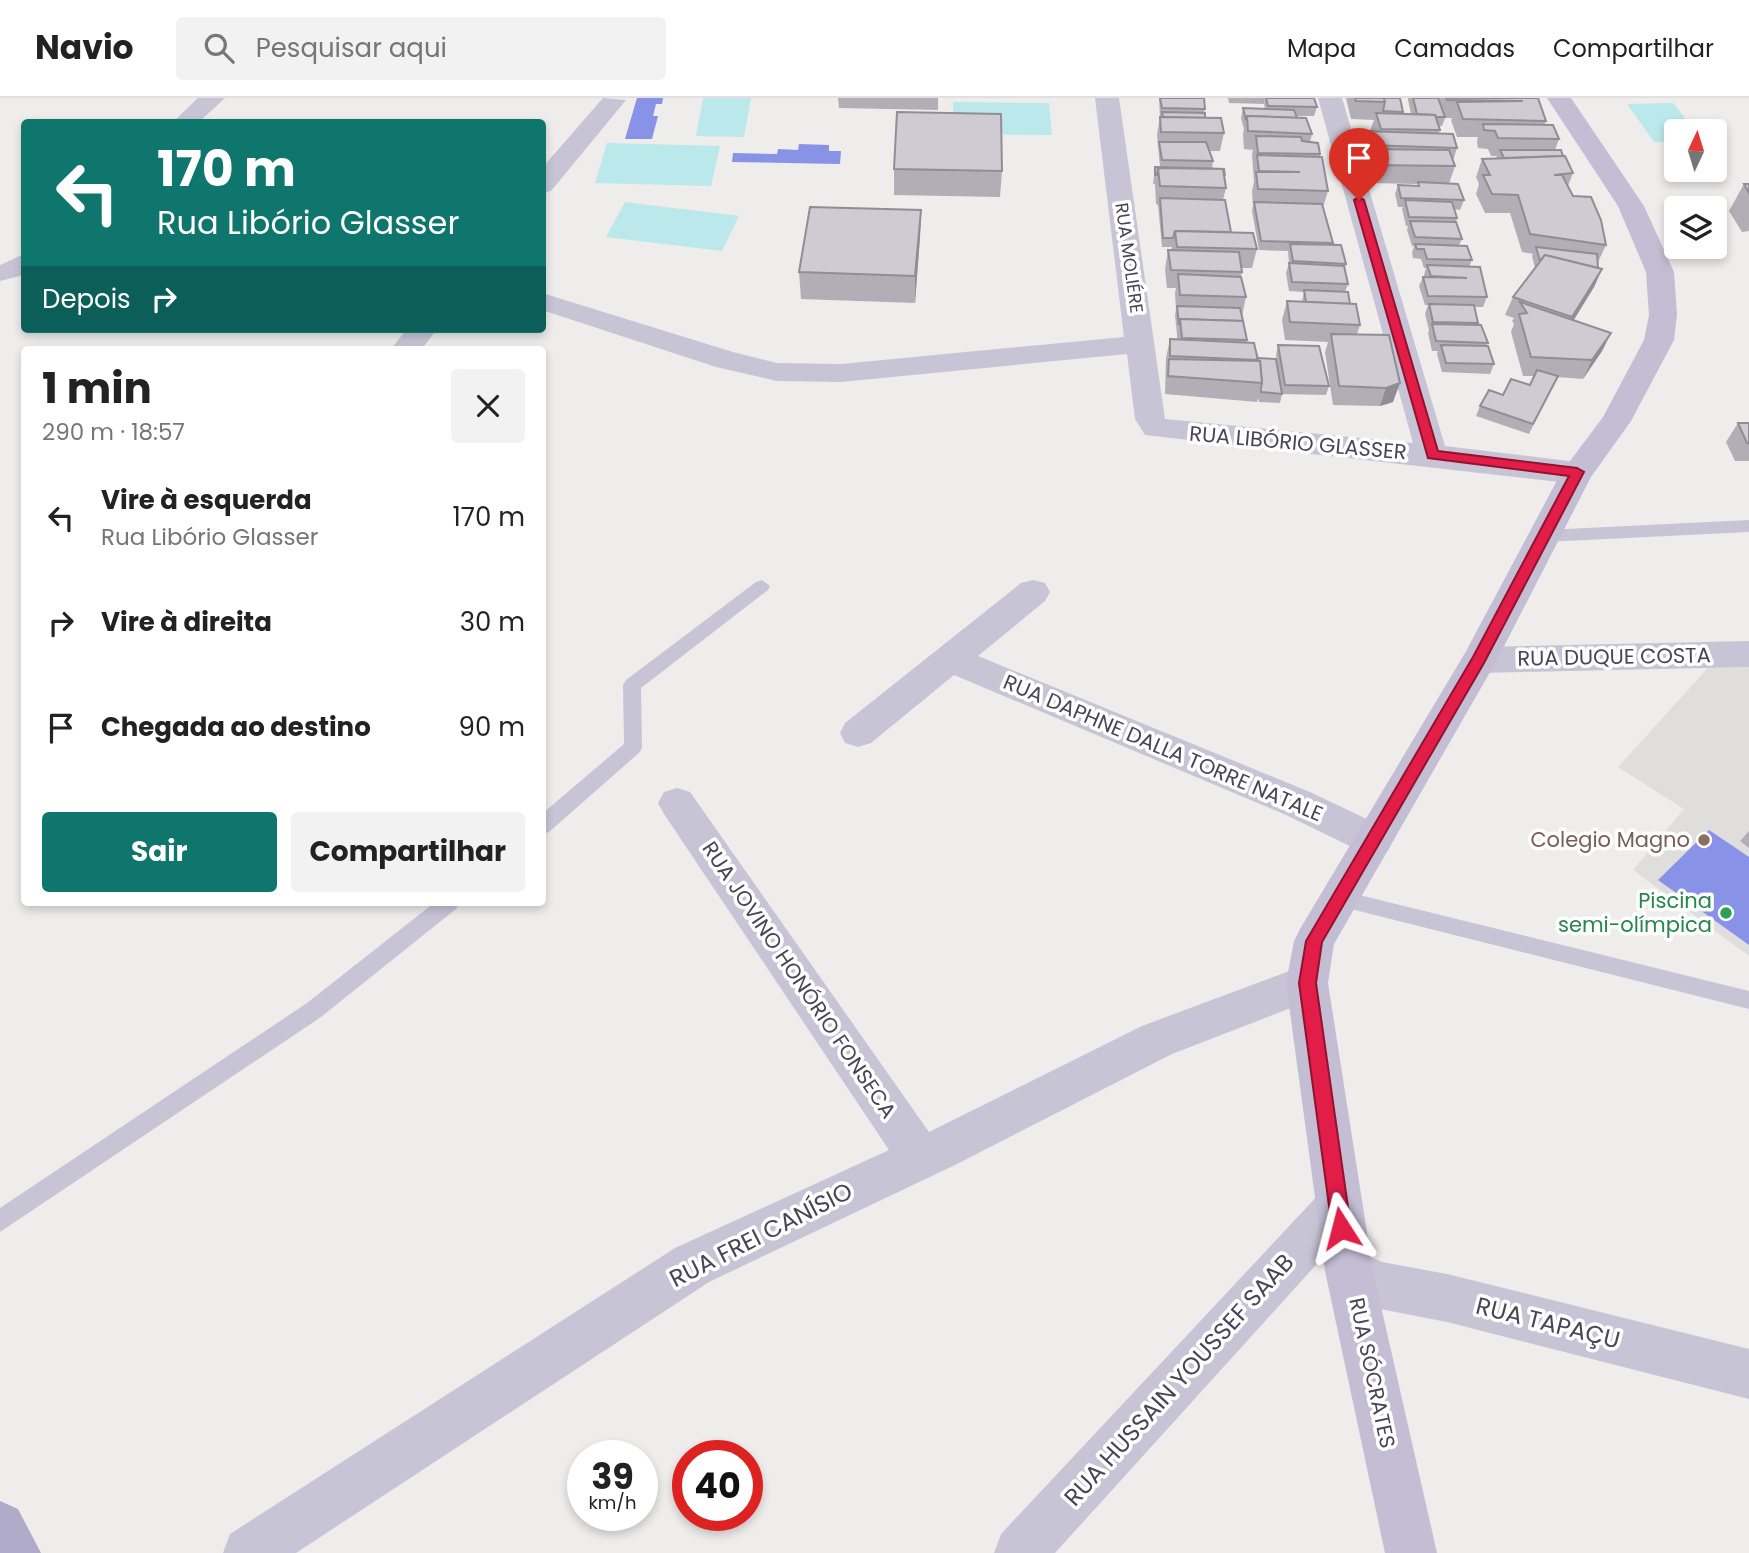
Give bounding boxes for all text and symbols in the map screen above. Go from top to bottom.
search box [176,17,666,80]
text: Navio [35,24,134,71]
icon: search [200,29,238,67]
text: Pesquisar aqui [256,30,447,66]
text: Mapa [1287,32,1356,65]
text: Camadas [1394,32,1515,65]
text: Compartilhar [1553,32,1714,65]
north arrow [1664,119,1727,182]
map controls [1664,119,1727,259]
pin [1329,128,1389,200]
text: 170 m [157,135,296,203]
icon: arrive [1340,139,1378,177]
icon: left [42,147,133,238]
button: layers [1664,196,1727,259]
text: Rua Libório Glasser [157,200,459,245]
street label: RUA MOLIÉRE [1109,201,1150,315]
icon: right [145,280,183,318]
text: Depois [42,281,131,317]
text: 1 min [42,359,152,418]
button: close [451,369,525,443]
text: 290 m · 18:57 [42,416,185,448]
street label: RUA LIBÓRIO GLASSER [1188,419,1408,466]
text: Vire à esquerda [101,482,312,518]
icon: left [42,499,80,537]
text: 170 m [452,499,525,535]
text: Rua Libório Glasser [101,521,318,553]
icon: right [42,604,80,642]
text: Vire à direita [101,604,272,640]
text: 30 m [460,604,525,640]
street label: RUA DUQUE COSTA [1517,640,1711,673]
street label: RUA DAPHNE DALLA TORRE NATALE [999,667,1327,828]
icon: arrive [42,709,80,747]
text: Chegada ao destino [101,709,371,745]
text: 90 m [459,709,525,745]
button: Sair [42,812,277,892]
button: Compartilhar [291,812,525,892]
place label: Colegio Magno [1530,825,1690,854]
marker: Colegio Magno [1696,832,1712,848]
street label: RUA JOVINO HONÓRIO FONSECA [696,836,903,1124]
place label: Piscina semi-olímpica [1558,886,1712,939]
marker: Piscina semi-olímpica [1718,905,1734,921]
street label: RUA FREI CANÍSIO [664,1174,858,1295]
position arrow [1304,1191,1378,1265]
street label: RUA HUSSAIN YOUSSEF SAAB [1056,1246,1301,1513]
street label: RUA TAPAÇU [1473,1289,1624,1356]
street label: RUA SÓCRATES [1342,1295,1403,1451]
speed limit sign: 40 [672,1440,763,1531]
text: 39 [591,1452,634,1501]
text: km/h [589,1490,636,1515]

